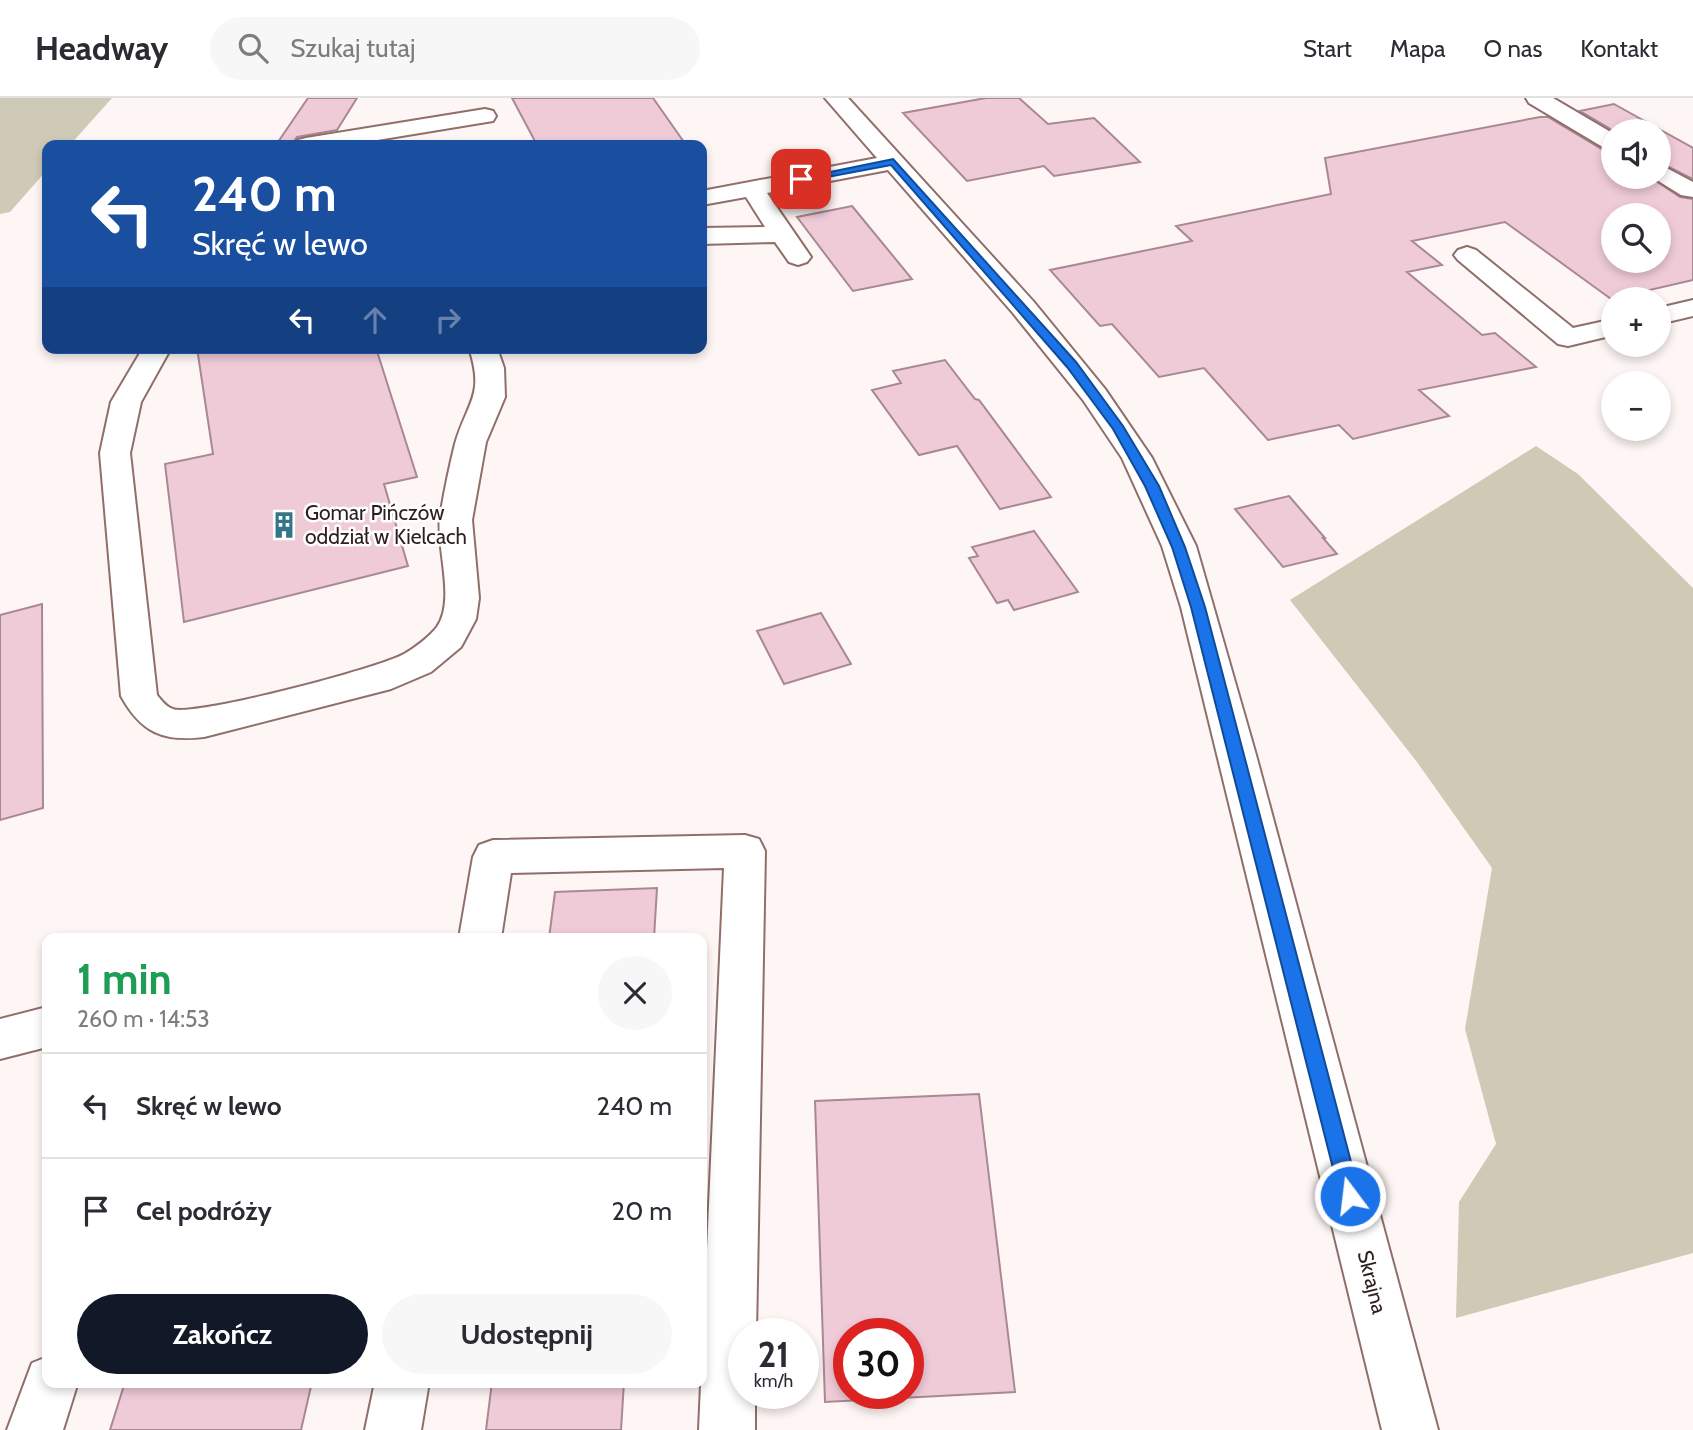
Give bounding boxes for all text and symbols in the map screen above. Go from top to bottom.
search box [210,17,700,80]
text: Headway [35,28,168,68]
icon: search [234,29,272,67]
text: Szukaj tutaj [290,32,415,64]
text: Start [1303,34,1352,63]
text: Mapa [1390,34,1446,63]
text: O nas [1484,34,1542,63]
text: Kontakt [1580,34,1658,63]
map controls [1601,119,1671,441]
button: sound [1601,119,1671,189]
pin [771,149,831,209]
icon: arrive [782,160,820,198]
text: 240 m [192,164,337,223]
icon: left [77,168,168,259]
button: search [1601,203,1671,273]
text: Skręć w lewo [192,224,368,263]
button: + [1601,287,1671,357]
icon: left [283,301,321,339]
icon: ahead [356,301,394,339]
icon: right [429,301,467,339]
button: − [1601,371,1671,441]
place label: Gomar Pińczów oddział w Kielcach [305,500,467,549]
building icon: Gomar Pińczów oddział w Kielcach [269,510,299,540]
text: 1 min [77,953,172,1005]
button: close [598,956,672,1030]
text: 260 m · 14:53 [77,1005,210,1033]
icon: left [77,1087,115,1125]
text: Skręć w lewo [136,1090,282,1122]
text: 240 m [597,1090,672,1122]
position arrow [1313,1159,1387,1233]
icon: arrive [77,1192,115,1230]
text: Cel podróży [136,1195,272,1227]
text: 20 m [612,1195,672,1227]
street label: Skrajna [1352,1248,1392,1316]
button: Zakończ [77,1294,368,1374]
button: Udostępnij [382,1294,672,1374]
speed limit sign: 30 [833,1318,924,1409]
text: 21 [758,1333,789,1376]
text: km/h [754,1370,793,1392]

